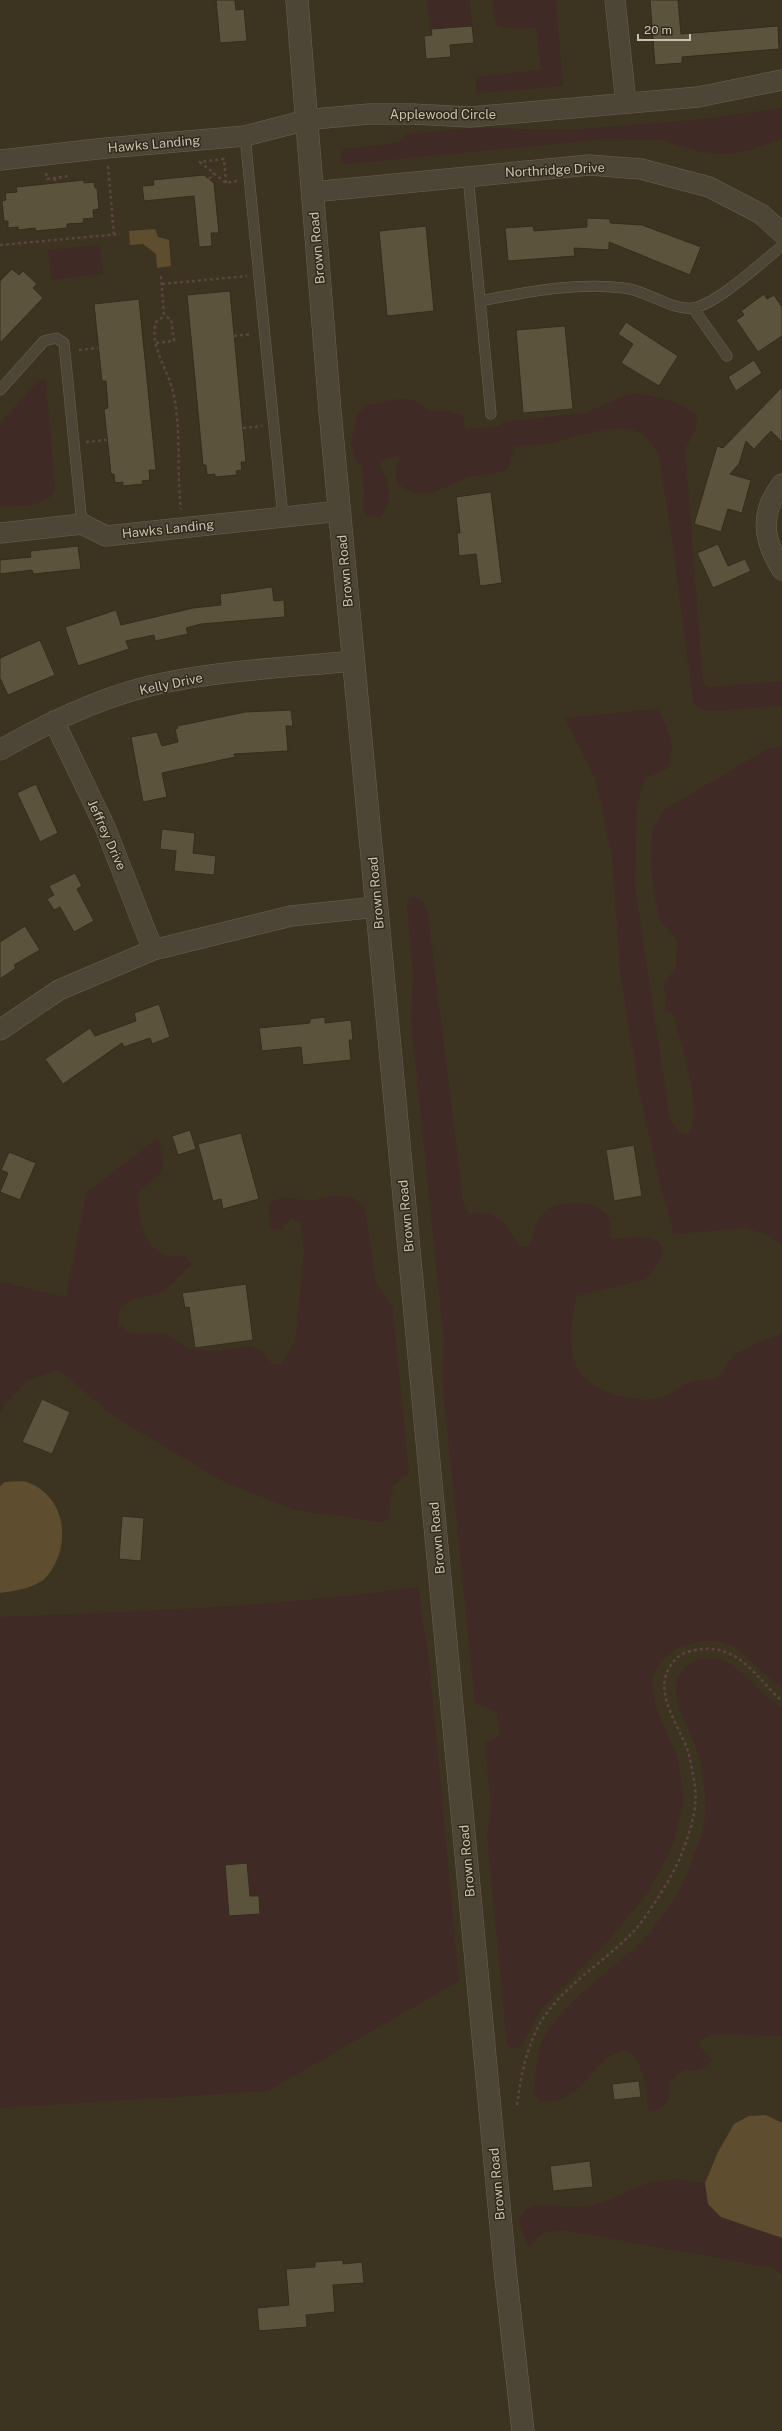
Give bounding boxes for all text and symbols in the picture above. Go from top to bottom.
scale bar [638,16,690,42]
text: 20 m [644,23,672,37]
street label: Applewood Circle [390,107,496,122]
street label: Hawks Landing [107,132,201,156]
street label: Northridge Drive [505,160,605,180]
street label: Brown Road [306,211,328,285]
street label: Hawks Landing [121,517,215,541]
street label: Brown Road [334,534,356,608]
street label: Kelly Drive [138,670,204,698]
street label: Jeffrey Drive [85,797,129,873]
street label: Brown Road [365,856,387,930]
street label: Brown Road [395,1179,417,1253]
street label: Brown Road [426,1501,448,1575]
street label: Brown Road [456,1824,478,1898]
street label: Brown Road [486,2147,508,2221]

